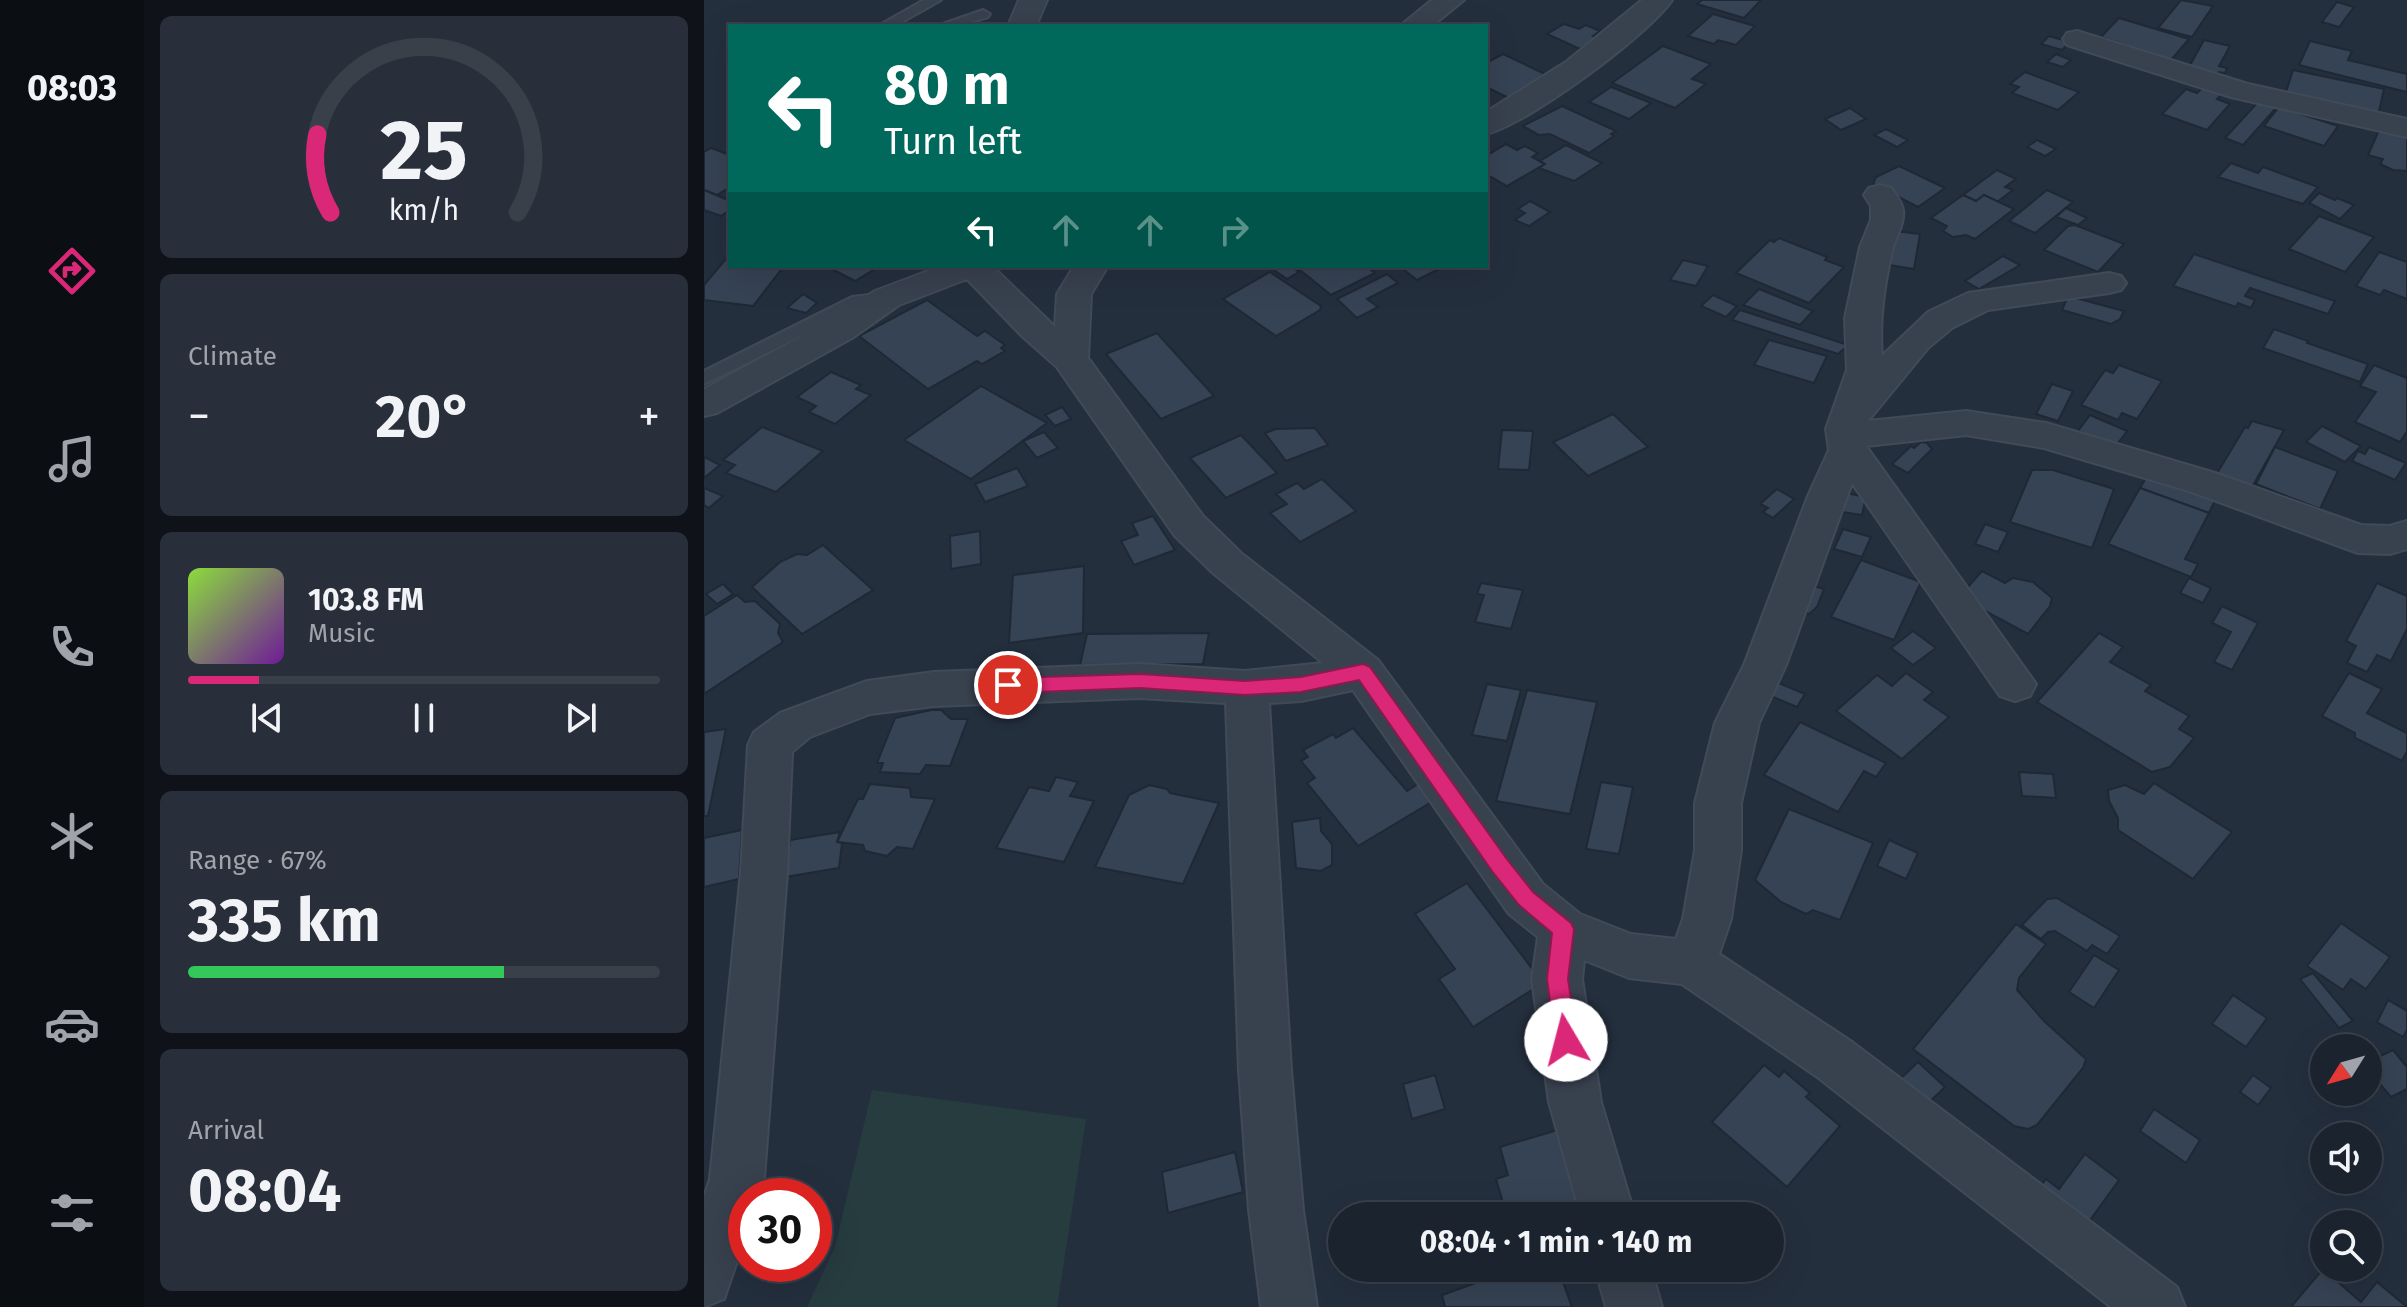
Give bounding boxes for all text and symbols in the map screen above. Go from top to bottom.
text: 80 m [884,52,1010,119]
icon: left [752,56,856,160]
text: 08:03 [27,66,117,110]
text: 25 [380,101,468,201]
text: Turn left [884,120,1022,164]
text: km/h [389,193,459,228]
icon: left [960,208,1004,252]
icon: ahead [1044,208,1088,252]
icon: ahead [1128,208,1172,252]
icon: right [1212,208,1256,252]
icon: directions [44,243,100,299]
text: Climate [188,341,277,372]
text: 20° [375,381,473,453]
text: − [188,390,210,443]
text: + [638,390,660,443]
icon: music [44,431,100,487]
text: 103.8 FM [308,582,424,618]
text: Music [308,618,375,649]
icon: phone [44,619,100,675]
pin [974,651,1042,719]
icon: arrive [986,663,1030,707]
icon: previous [245,696,289,740]
icon: pause [402,696,446,740]
icon: next [559,696,603,740]
icon: climate [44,808,100,864]
text: Range · 67% [188,845,327,876]
text: 335 km [188,885,381,957]
icon: car [44,996,100,1052]
position arrow [1524,998,1608,1082]
north arrow [2310,1034,2382,1106]
map controls [2310,1034,2382,1282]
text: Arrival [188,1115,264,1146]
button: sound [2310,1122,2382,1194]
text: 08:04 [188,1155,341,1227]
speed limit sign: 30 [728,1178,832,1282]
icon: filters [44,1185,100,1241]
button: search [2310,1210,2382,1282]
text: 08:04 · 1 min · 140 m [1420,1224,1692,1260]

